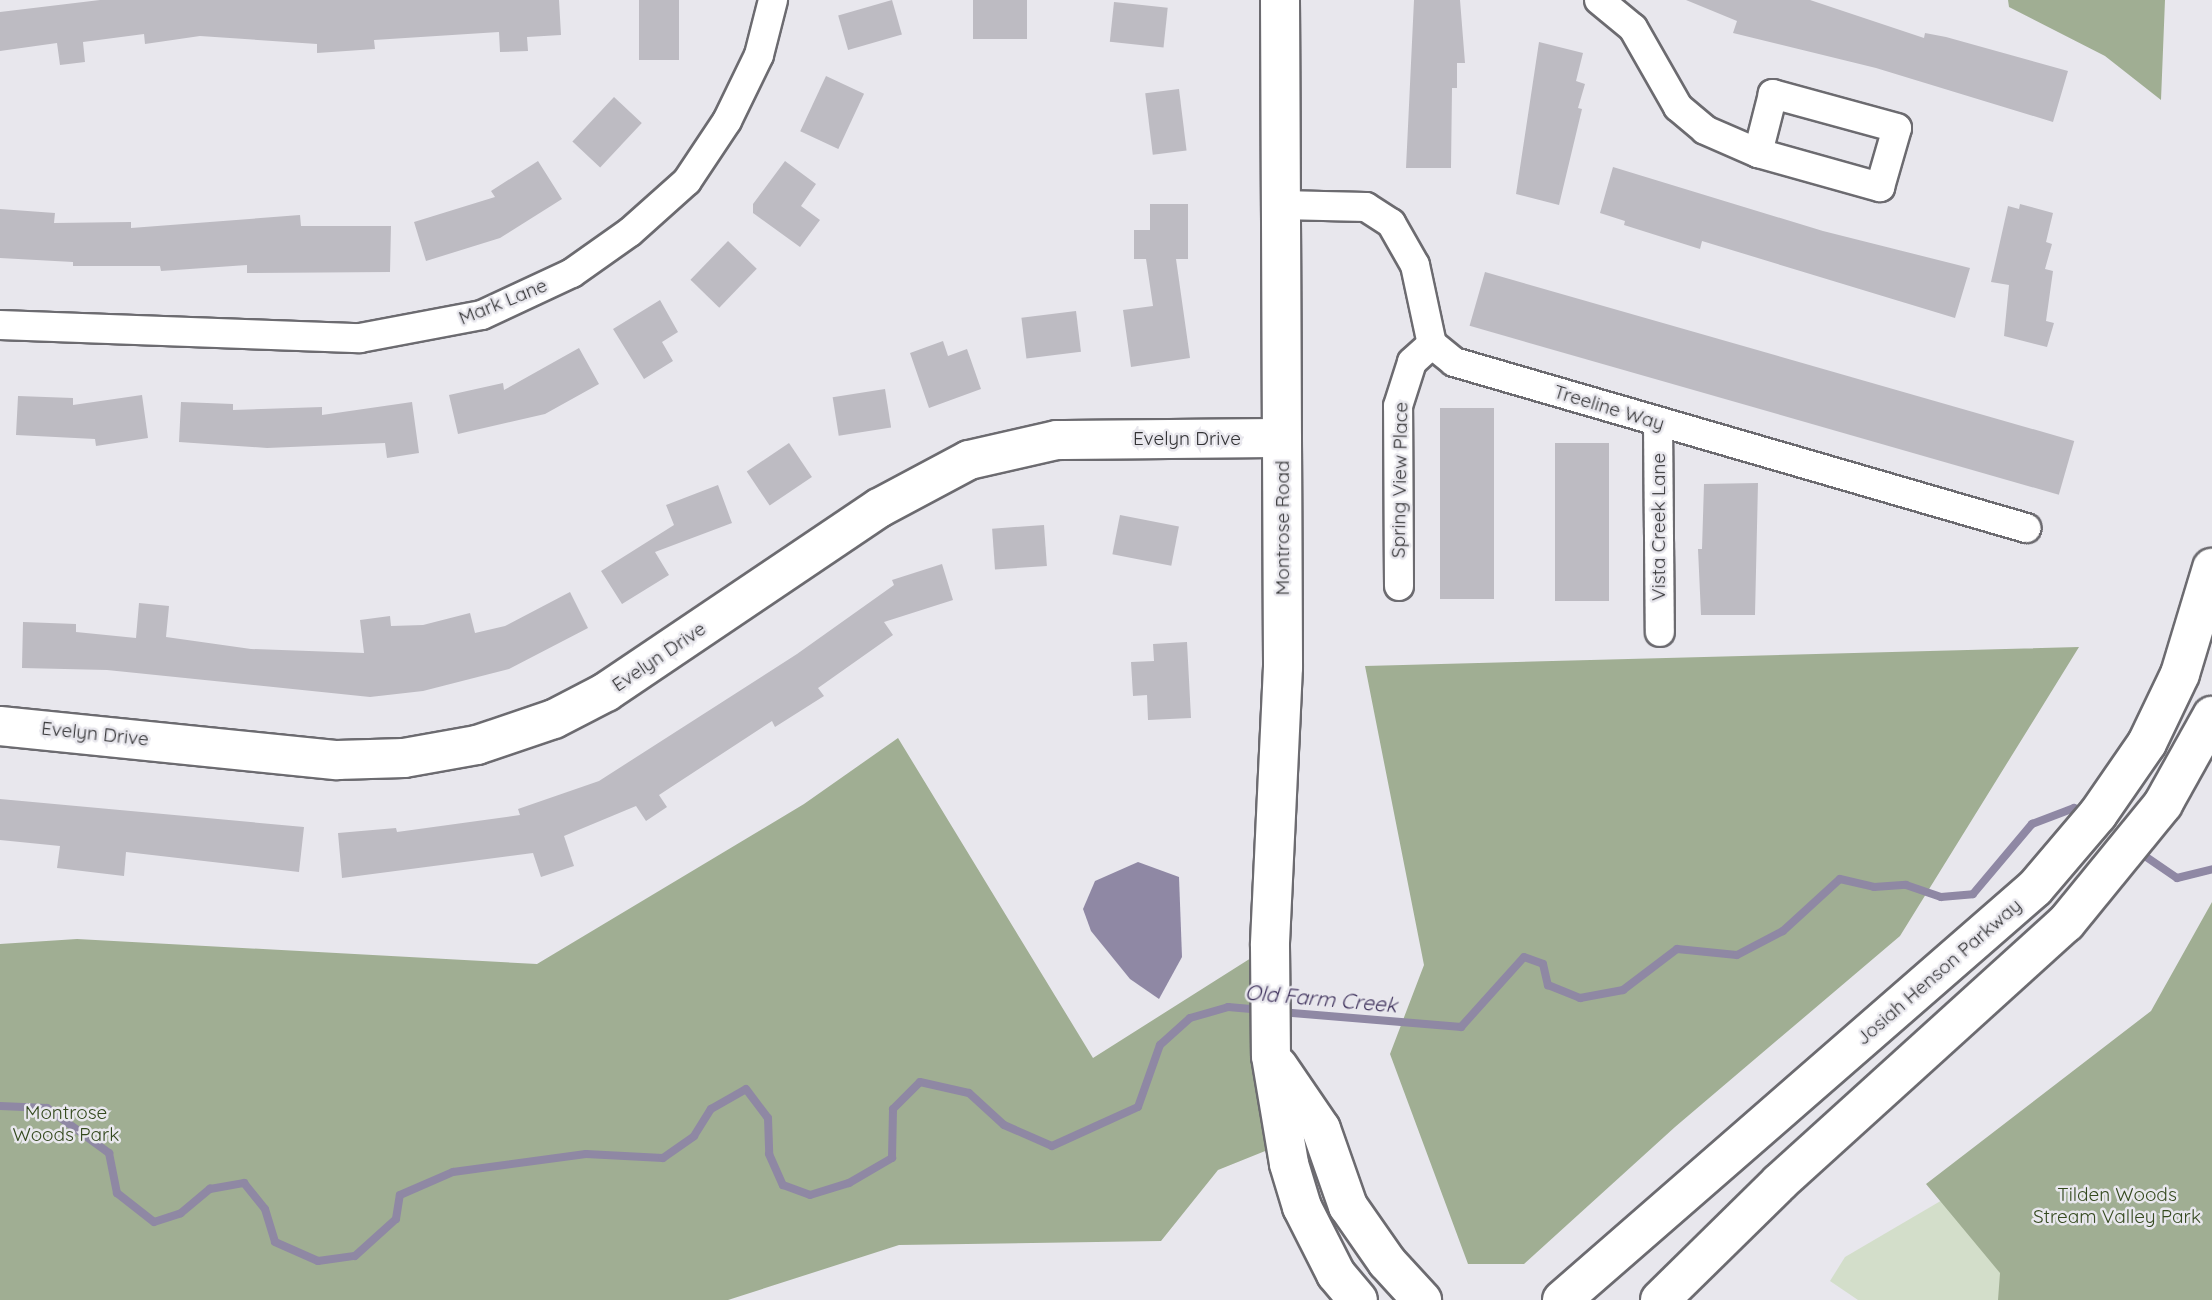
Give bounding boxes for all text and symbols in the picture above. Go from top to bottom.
street label: Mark Lane [456,274,550,330]
street label: Treeline Way [1551,380,1667,436]
street label: Spring View Place [1387,402,1413,558]
street label: Evelyn Drive [1133,428,1241,450]
street label: Vista Creek Lane [1648,453,1670,601]
street label: Montrose Road [1272,461,1294,595]
street label: Evelyn Drive [608,617,710,697]
street label: Evelyn Drive [40,717,150,751]
street label: Josiah Henson Parkway [1852,894,2026,1050]
water label: Old Farm Creek [1244,979,1398,1017]
park label: Montrose Woods Park [13,1102,119,1146]
park label: Tilden Woods Stream Valley Park [2033,1184,2201,1228]

